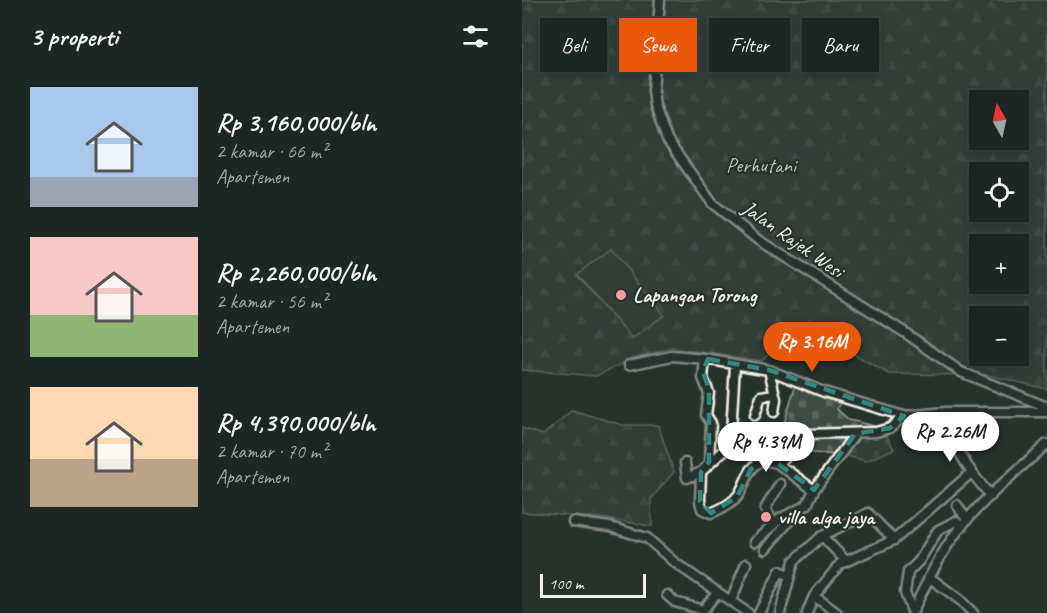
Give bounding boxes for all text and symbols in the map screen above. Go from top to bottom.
chip: Beli [540,18,607,72]
chip: Sewa [619,18,697,72]
chip: Filter [709,18,790,72]
chip: Baru [802,18,879,72]
text: 3 properti [30,20,118,53]
icon: filters [459,20,492,53]
north arrow [969,90,1029,150]
map controls [969,90,1029,366]
text: Rp 3,160,000/bln [216,106,376,139]
icon: home [78,111,150,183]
text: 2 kamar · 66 m² [216,139,327,164]
park label: Perhutani [726,152,799,178]
button: locate [969,162,1029,222]
text: Apartemen [216,164,289,189]
street label: Jalan Rajek Wesi [736,194,851,285]
button: + [969,234,1029,294]
text: Rp 2,260,000/bln [216,256,376,289]
icon: home [78,261,150,333]
place label: Lapangan Torong [633,282,758,308]
marker: Lapangan Torong [614,288,628,302]
text: 2 kamar · 56 m² [216,289,327,314]
button: − [969,306,1029,366]
text: Apartemen [216,314,289,339]
pin: Rp 3.16M [750,322,874,373]
text: Rp 3.16M [777,329,847,354]
text: Rp 4,390,000/bln [216,406,375,439]
icon: home [78,411,150,483]
pin: Rp 2.26M [888,412,1012,463]
text: Rp 2.26M [915,419,985,444]
pin: Rp 4.39M [704,422,828,473]
text: Rp 4.39M [732,429,800,454]
text: 2 kamar · 70 m² [216,439,327,464]
text: Apartemen [216,464,289,489]
place label: villa alga jaya [778,504,876,530]
marker: villa alga jaya [759,510,773,524]
scale bar [540,571,646,598]
text: 100 m [549,574,583,594]

